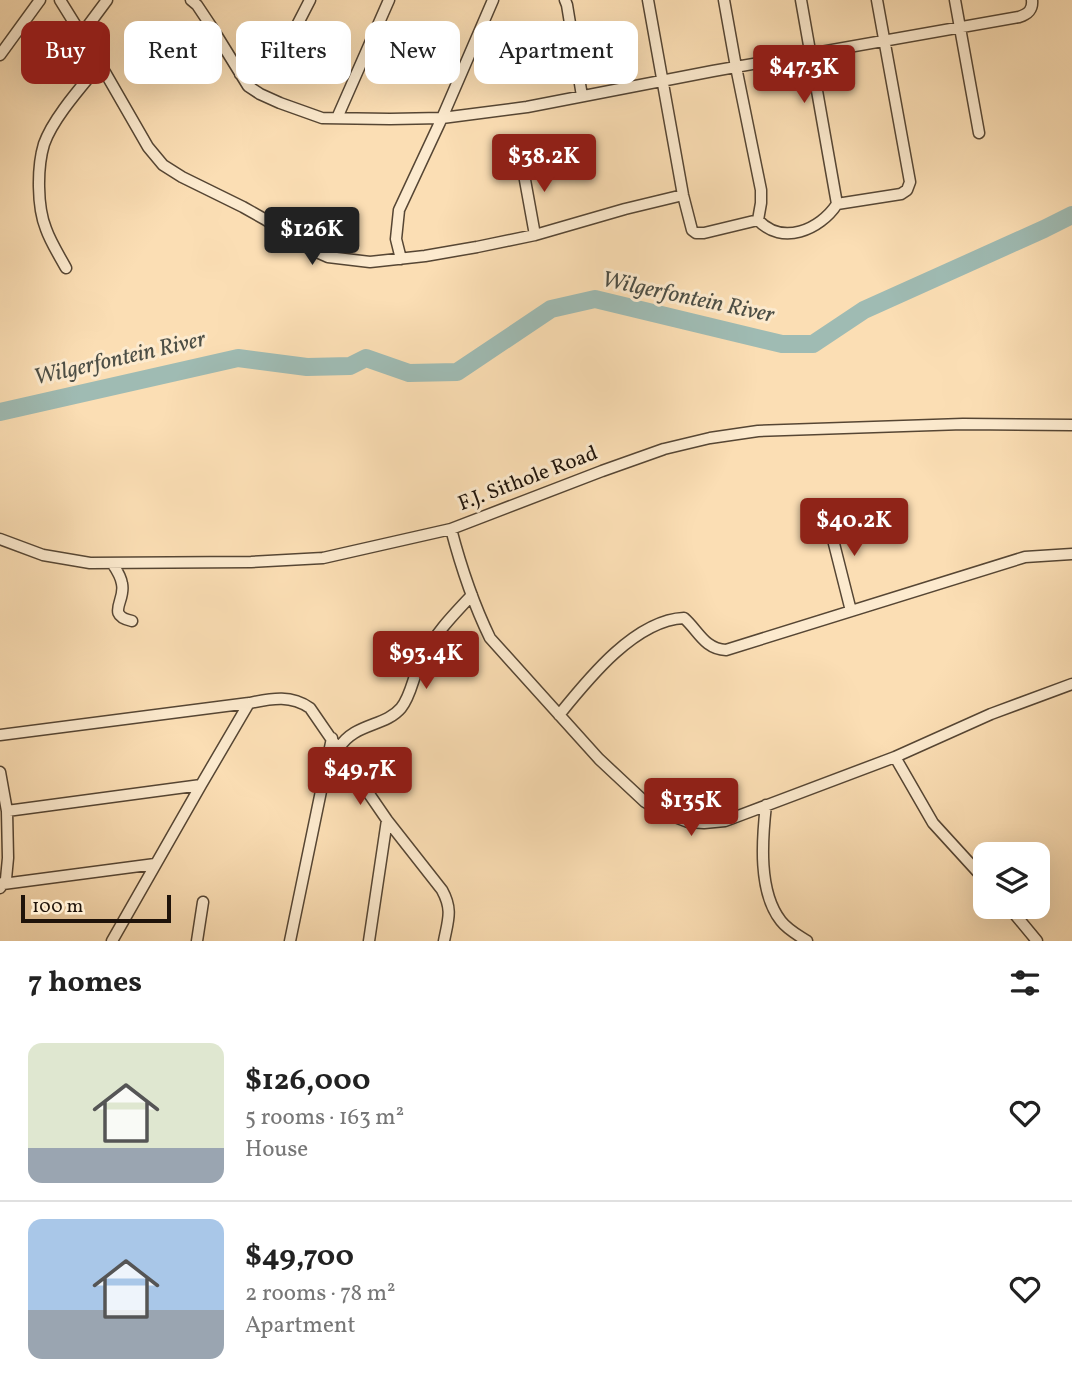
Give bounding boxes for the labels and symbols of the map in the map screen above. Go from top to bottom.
pin: $47.3K [747,46,861,105]
pin: $38.2K [487,134,601,194]
pin: $126K [263,208,361,267]
water label: Wilgerfontein River [599,264,778,332]
water label: Wilgerfontein River [31,324,210,394]
street label: F.J. Sithole Road [454,439,602,519]
pin: $40.2K [797,498,911,558]
pin: $93.4K [369,632,483,691]
pin: $49.7K [303,748,417,807]
pin: $135K [642,778,740,838]
scale bar [21,892,172,924]

